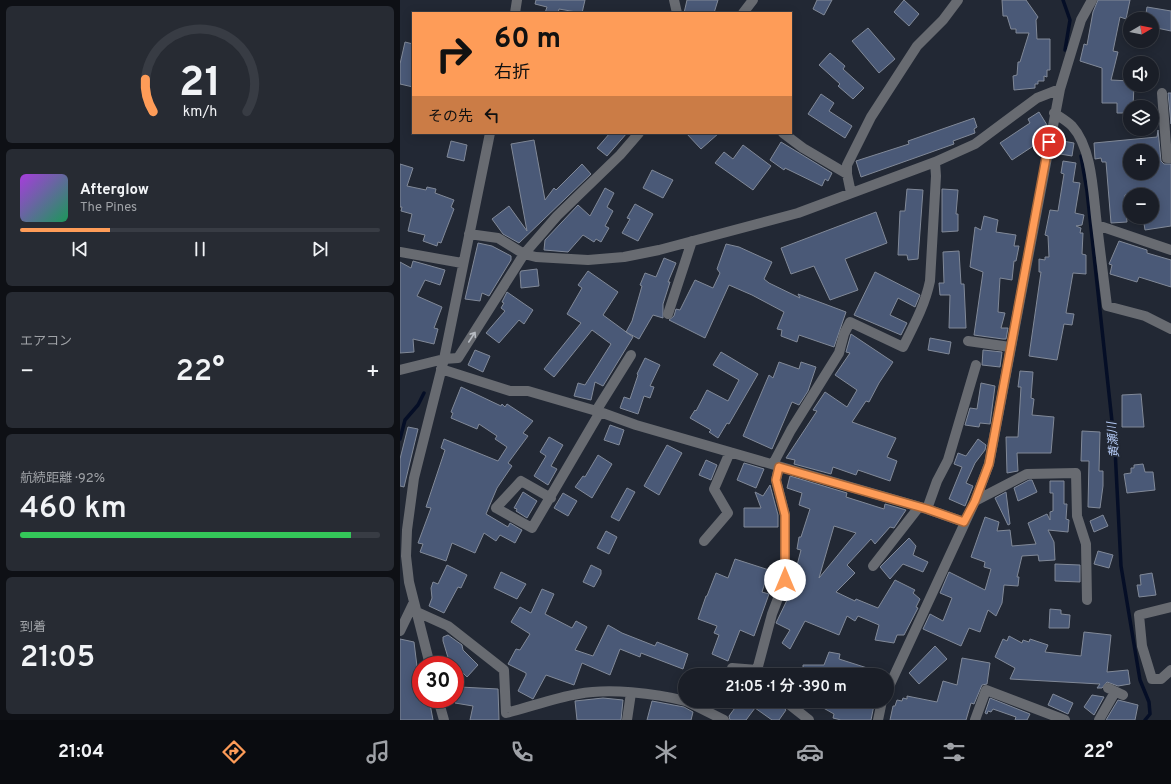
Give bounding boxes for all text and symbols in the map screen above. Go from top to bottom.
north arrow [1123,12,1159,48]
map controls [1123,12,1159,224]
text: 60 m [494,22,561,58]
icon: right [428,28,480,80]
button: sound [1123,56,1159,92]
text: 21 [179,58,221,111]
text: 右折 [494,62,530,85]
button: layers [1123,100,1159,136]
text: km/h [183,103,217,121]
icon: left [481,104,503,126]
text: その先 [428,108,473,127]
pin [1032,125,1066,159]
icon: arrive [1038,131,1060,153]
button: + [1123,144,1159,180]
text: Afterglow [80,181,149,200]
button: − [1123,188,1159,224]
text: The Pines [80,200,137,216]
icon: previous [69,238,91,260]
icon: pause [189,238,211,260]
icon: next [309,238,331,260]
one-way arrow [468,332,476,343]
text: エアコン [20,334,72,350]
text: 22° [175,354,225,391]
text: − [20,359,34,386]
text: + [366,359,380,386]
water label: 黄瀬川 [1104,419,1124,459]
text: 航続距離 · 92% [20,471,105,487]
text: 460 km [20,491,127,528]
position arrow [764,559,806,601]
text: 到着 [20,620,46,636]
text: 21:05 [20,640,95,677]
speed limit sign: 30 [412,656,464,708]
text: 21:05 · 1 分 · 390 m [725,678,847,697]
icon: directions [220,738,248,766]
icon: music [364,738,392,766]
icon: phone [508,738,536,766]
icon: climate [652,738,680,766]
icon: car [796,738,824,766]
icon: filters [940,738,968,766]
text: 21:04 [58,741,104,764]
text: 22° [1084,741,1113,764]

